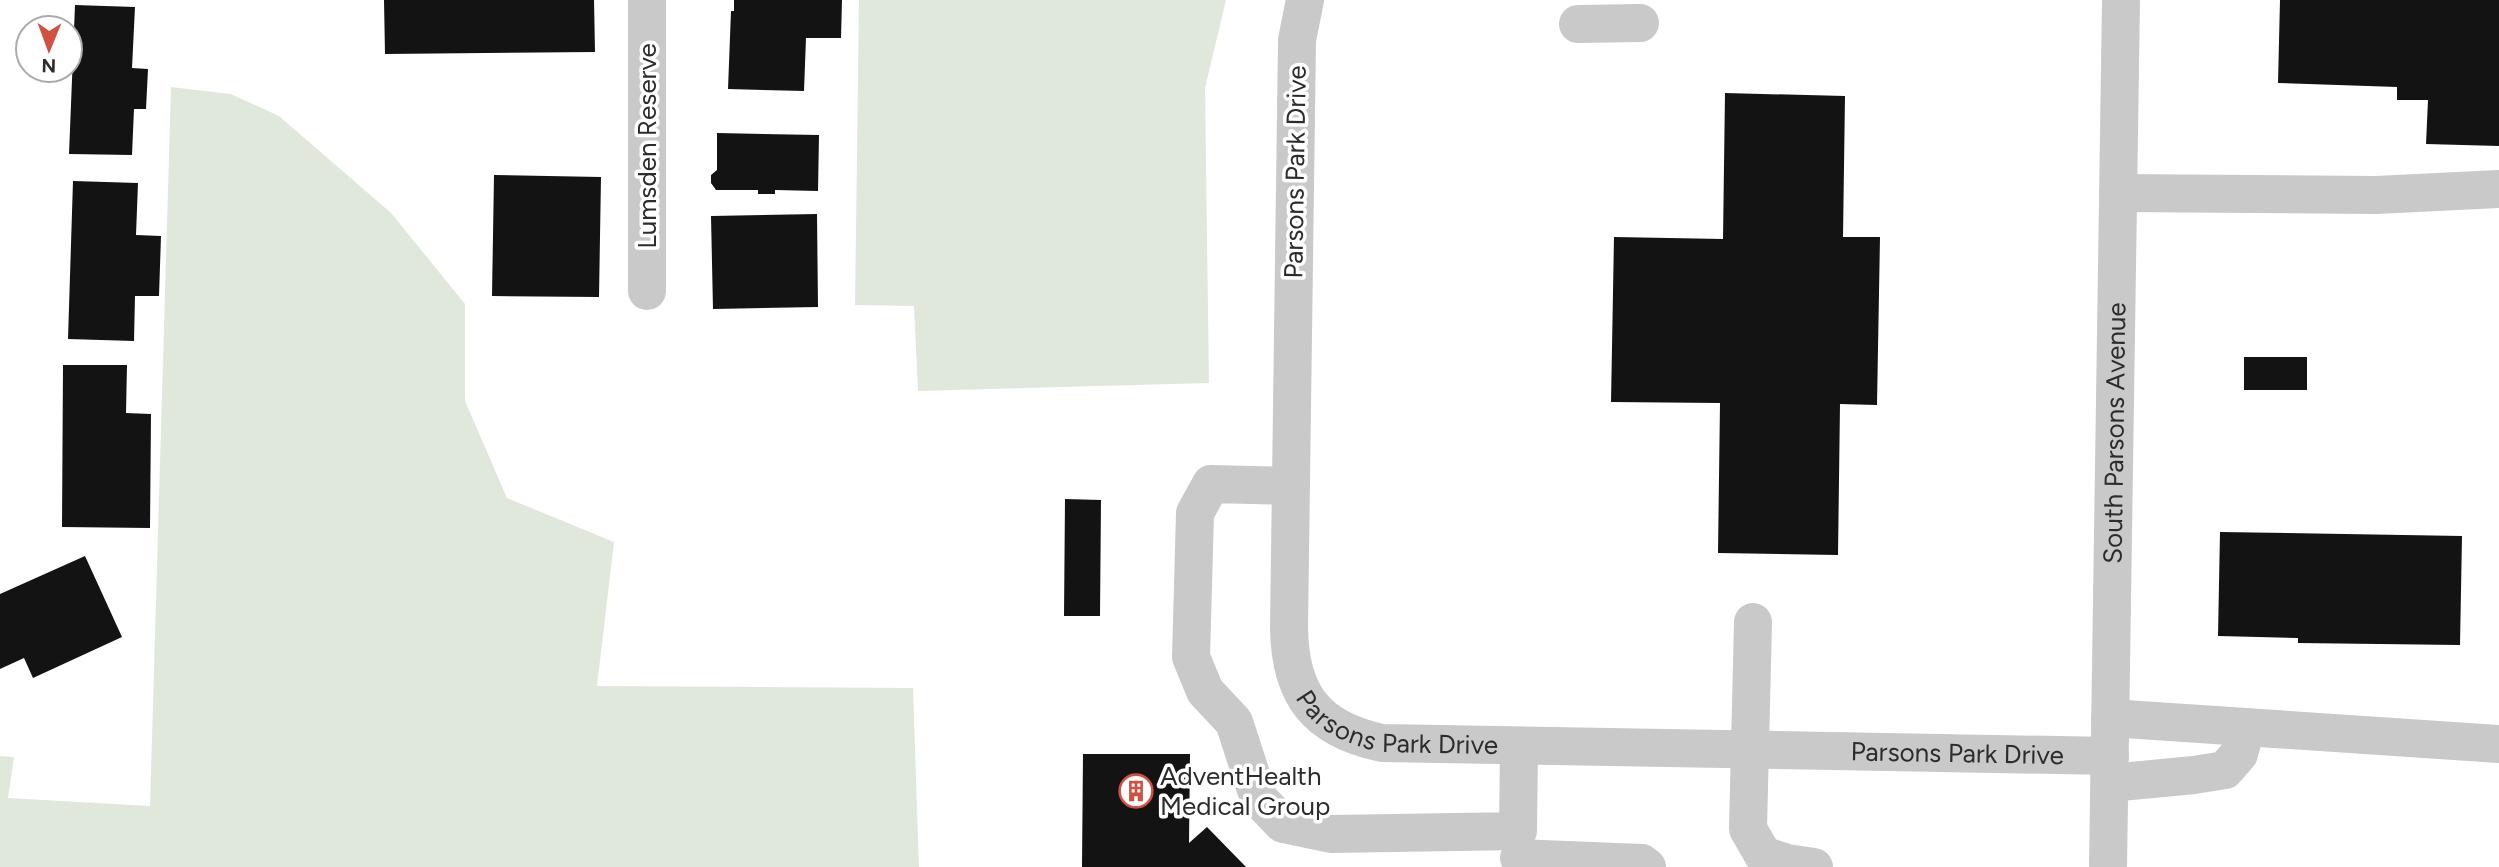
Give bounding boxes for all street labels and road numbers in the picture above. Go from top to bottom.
street label: Lumsden Reserve [631,43,663,249]
street label: Parsons Park Drive [1277,65,1313,279]
street label: South Parsons Avenue [2097,302,2132,564]
street label: Parsons Park Drive [1289,684,1498,761]
street label: Parsons Park Drive [1850,735,2064,771]

